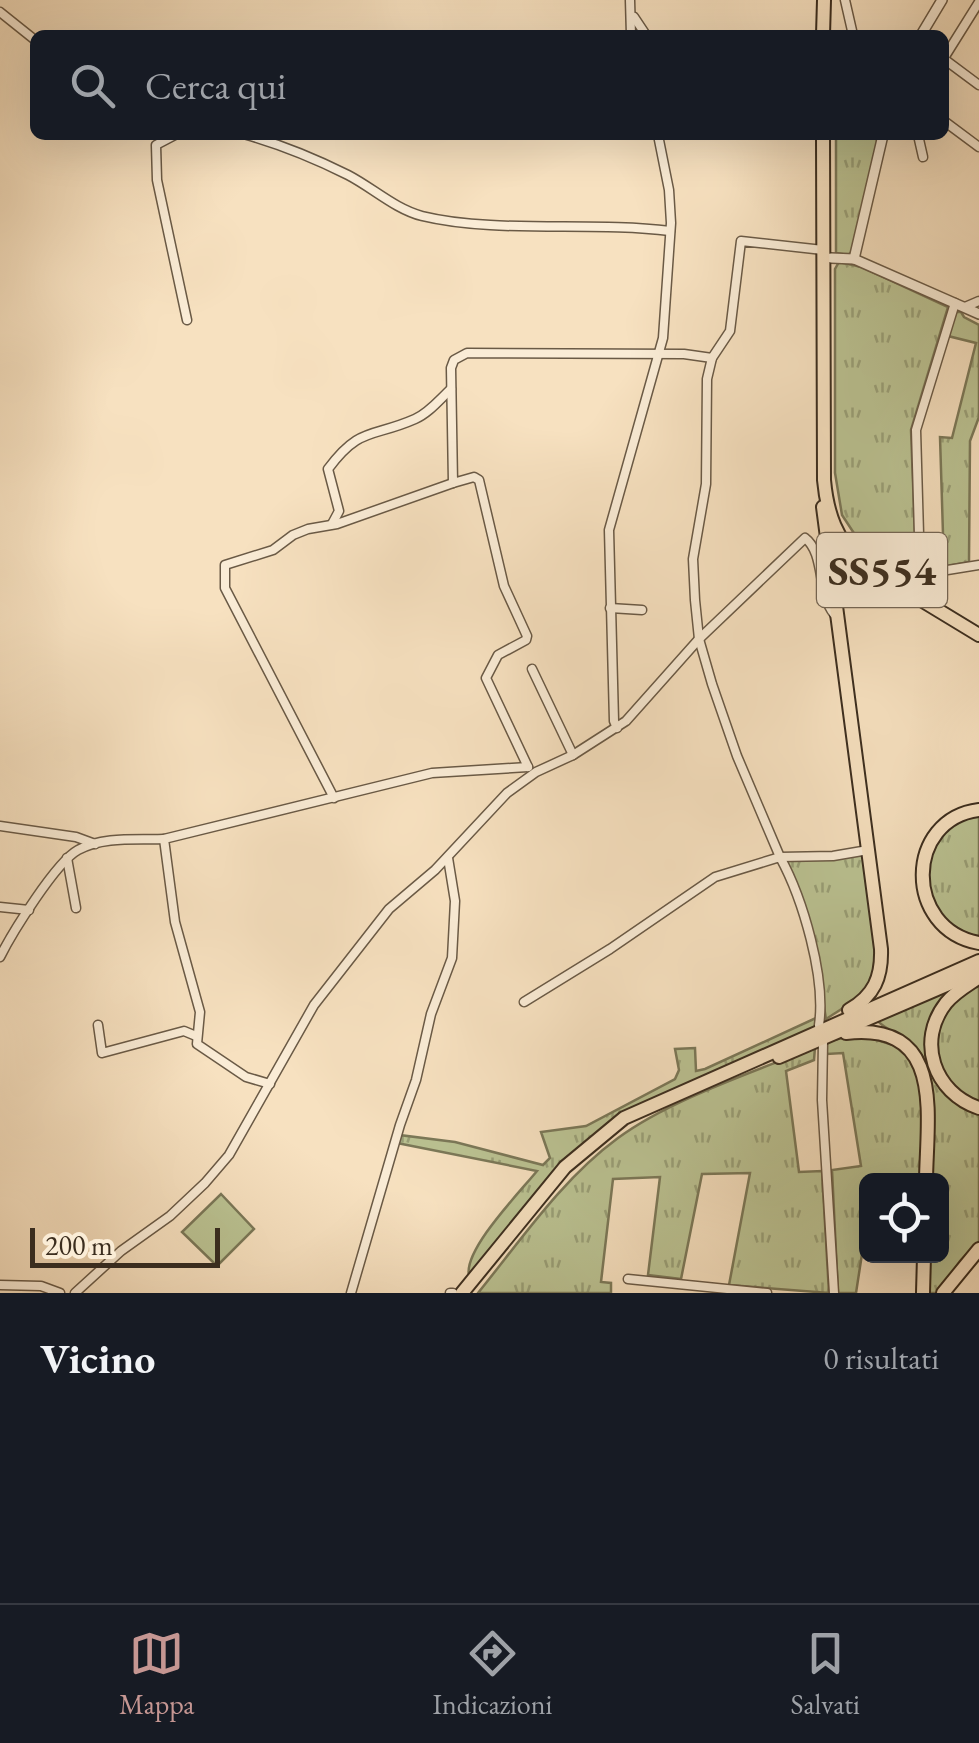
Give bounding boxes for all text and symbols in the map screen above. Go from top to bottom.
search box [30,30,949,140]
icon: search [65,58,120,113]
text: Cerca qui [145,61,286,110]
road number: SS554 [817,533,947,607]
map controls [859,1173,949,1263]
button: locate [859,1173,949,1263]
scale bar [30,1223,220,1268]
text: 200 m [45,1227,113,1263]
text: Vicino [40,1331,155,1386]
text: 0 risultati [823,1337,939,1379]
tab: Mappa [119,1626,195,1722]
tab: Indicazioni [433,1626,552,1722]
tab: Salvati [790,1626,860,1722]

